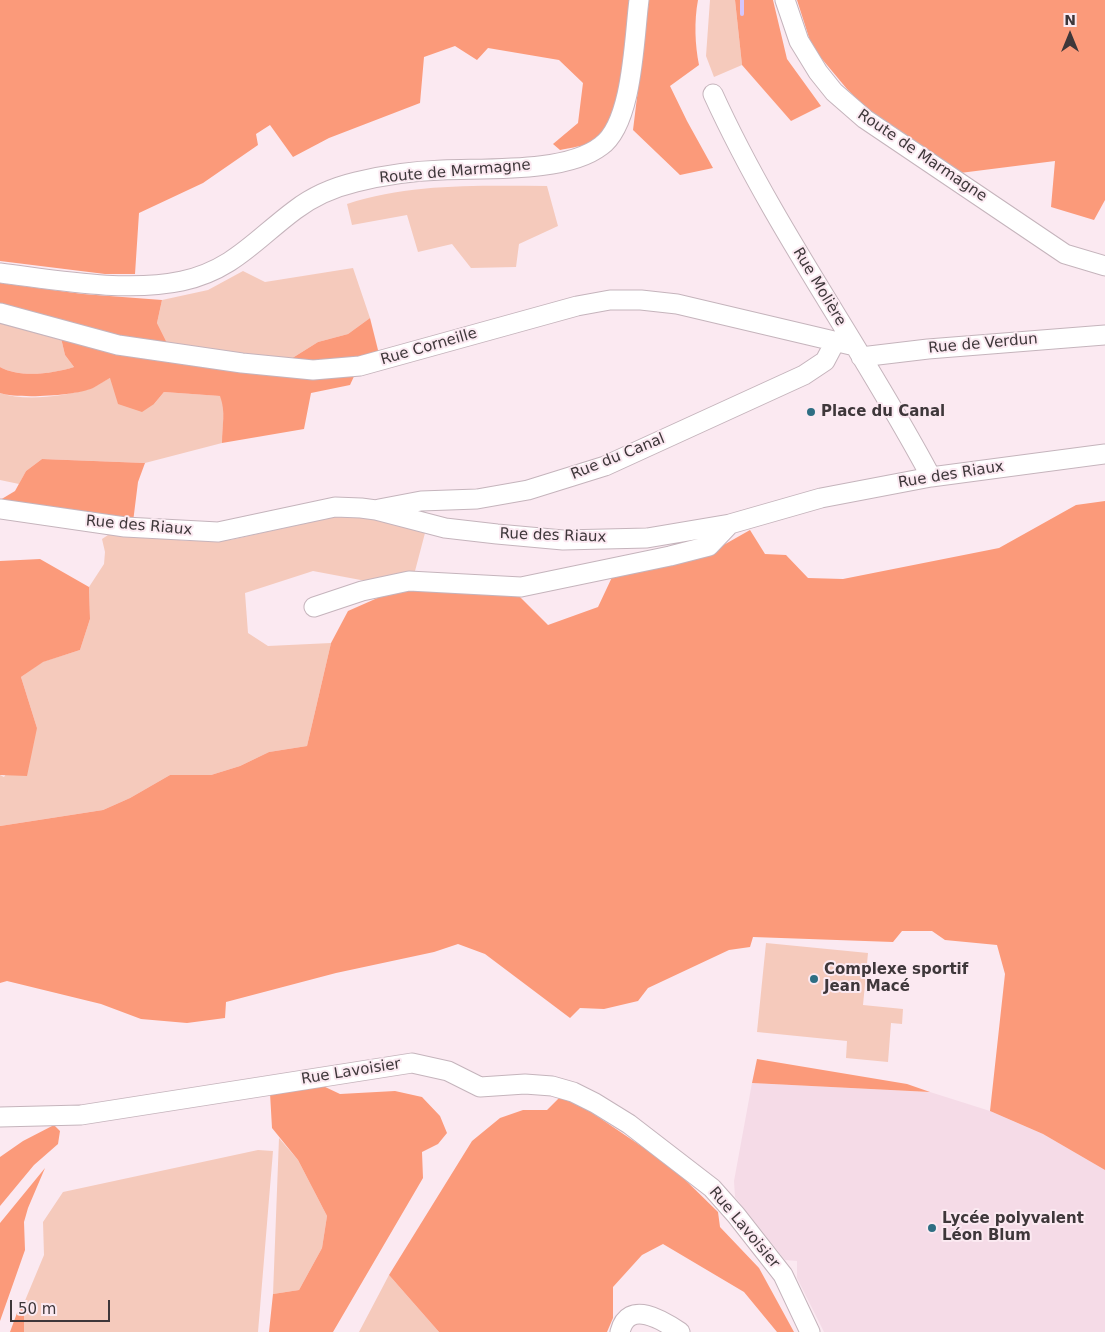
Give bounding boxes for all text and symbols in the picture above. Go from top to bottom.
north arrow [1045,10,1095,60]
text: N [1064,12,1076,28]
street label: Route de Marmagne [854,106,990,206]
street label: Route de Marmagne [379,156,531,188]
street label: Rue Molière [789,245,849,329]
street label: Rue Corneille [379,325,479,369]
street label: Rue de Verdun [928,330,1038,358]
place label: Place du Canal [821,403,945,421]
marker: Place du Canal [805,406,817,418]
street label: Rue du Canal [568,430,668,484]
street label: Rue des Riaux [897,458,1005,492]
street label: Rue des Riaux [85,512,193,540]
street label: Rue des Riaux [499,525,607,547]
place label: Complexe sportif Jean Macé [824,961,968,996]
marker: Complexe sportif Jean Macé [808,973,820,985]
street label: Rue Lavoisier [300,1055,402,1089]
street label: Rue Lavoisier [705,1184,783,1272]
place label: Lycée polyvalent Léon Blum [942,1210,1084,1245]
marker: Lycée polyvalent Léon Blum [926,1222,938,1234]
scale bar [12,1290,112,1322]
text: 50 m [18,1300,56,1318]

